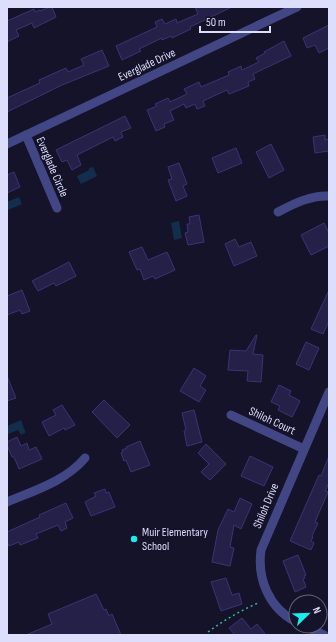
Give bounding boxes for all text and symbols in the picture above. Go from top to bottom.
scale bar [200,8,270,34]
text: 50 m [206,15,226,30]
street label: Everglade Drive [116,45,178,85]
street label: Everglade Circle [33,135,71,200]
street label: Shiloh Court [246,404,298,438]
street label: Shiloh Drive [250,481,282,531]
place label: Muir Elementary School [142,525,208,554]
marker: Muir Elementary School [129,534,139,544]
north arrow [288,594,328,634]
text: N [310,605,324,616]

